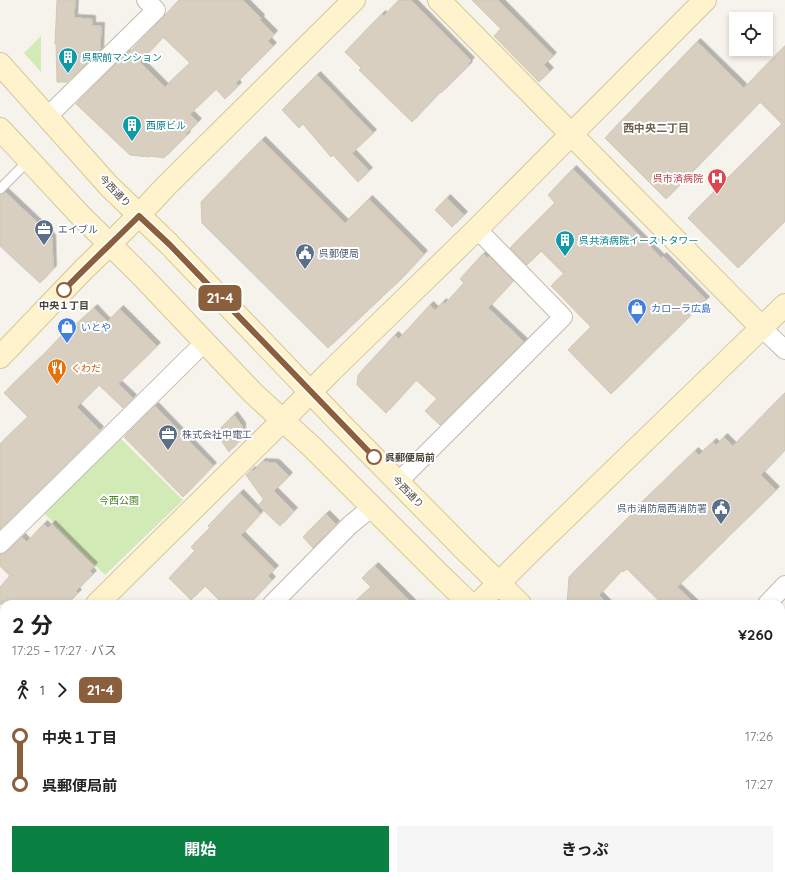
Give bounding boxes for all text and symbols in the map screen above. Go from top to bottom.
map controls [729,12,773,56]
button: locate [729,12,773,56]
building icon: 呉駅前マンション [57,46,79,74]
place label: 呉駅前マンション [82,51,162,64]
building icon: 西原ビル [121,114,143,142]
place label: 西原ビル [146,119,186,132]
district label: 西中央二丁目 [623,121,689,135]
hospital icon: 呉市済病院 [706,167,728,195]
street label: 今西通り [96,172,134,210]
place label: 呉市済病院 [653,172,703,185]
office icon: エイブル [33,218,55,246]
place label: エイブル [58,223,98,236]
building icon: 呉共済病院イーストタワー [554,229,576,257]
place label: 呉共済病院イーストタワー [579,234,699,247]
public building icon: 呉郵便局 [294,242,316,270]
place label: 呉郵便局 [319,247,359,260]
marker: 中央１丁目 [56,282,72,298]
line badge: 21-4 [192,285,248,311]
text: 21-4 [206,289,234,307]
shop icon: カローラ広島 [626,297,648,325]
place label: 中央１丁目 [39,299,89,312]
place label: カローラ広島 [651,302,711,315]
shop icon: いとや [56,316,78,344]
place label: いとや [81,321,111,334]
restaurant icon: くわだ [46,357,68,385]
place label: くわだ [71,362,101,375]
office icon: 株式会社中電工 [157,423,179,451]
place label: 株式会社中電工 [182,428,252,441]
marker: 呉郵便局前 [366,449,382,465]
place label: 呉郵便局前 [385,451,435,464]
street label: 今西通り [389,473,427,511]
park label: 今西公園 [99,494,139,507]
public building icon: 呉市消防局西消防署 [710,497,732,525]
place label: 呉市消防局西消防署 [617,502,707,515]
text: 2 分 [12,611,53,639]
text: ¥260 [738,625,773,644]
text: 17:25 – 17:27 · バス [12,642,117,658]
icon: walk [12,679,34,701]
icon: forward [51,679,73,701]
text: 21-4 [87,681,114,699]
text: 1 [40,682,45,698]
text: 中央１丁目 [42,728,117,747]
text: 17:26 [745,728,773,744]
text: 呉郵便局前 [42,776,117,795]
text: 17:27 [745,776,773,792]
button: 開始 [12,826,389,872]
button: きっぷ [397,826,773,872]

